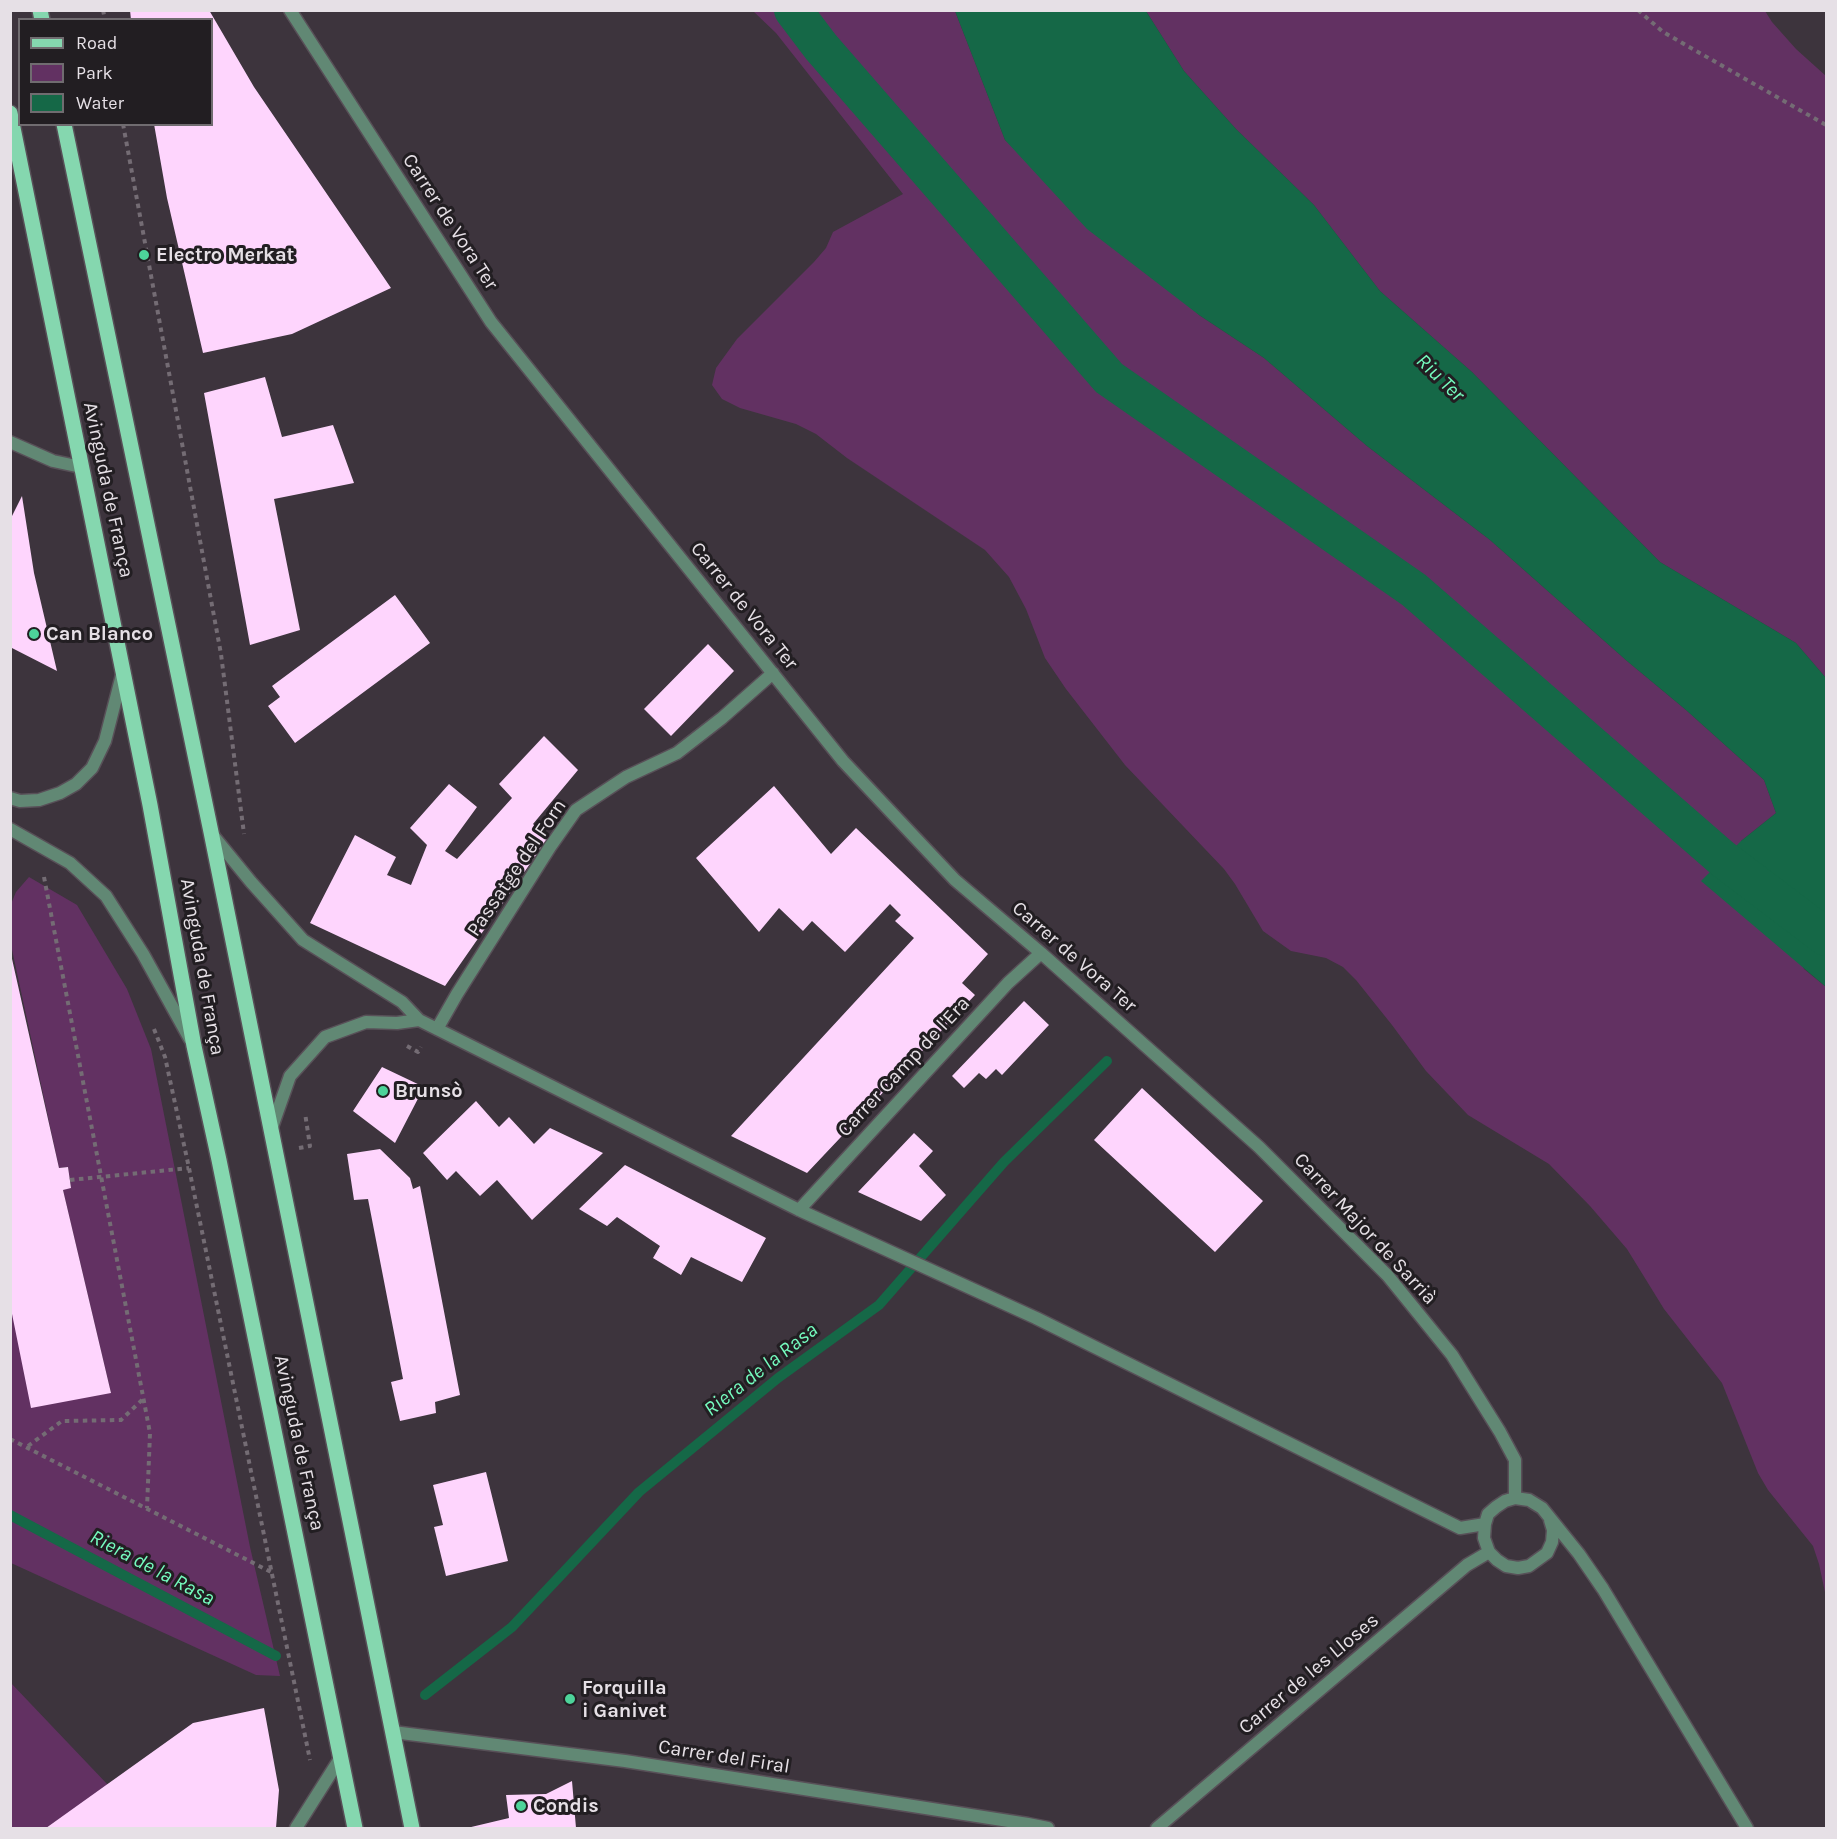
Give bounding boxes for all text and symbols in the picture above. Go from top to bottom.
legend [18,18,213,126]
text: Road [76,32,117,54]
text: Park [76,62,113,84]
text: Water [76,92,124,114]
street label: Carrer de Vora Ter [397,149,503,295]
place label: Electro Merkat [156,243,294,267]
marker: Electro Merkat [137,248,151,262]
water label: Riu Ter [1410,349,1470,407]
street label: Avinguda de França [78,400,138,580]
street label: Carrer de Vora Ter [685,537,803,675]
place label: Can Blanco [46,622,153,646]
marker: Can Blanco [27,627,41,641]
street label: Passatge del Forn [462,795,572,941]
street label: Avinguda de França [175,877,229,1057]
street label: Carrer de Vora Ter [1007,896,1141,1018]
street label: Carrer Camp de l'Era [833,992,975,1142]
place label: Brunsò [395,1079,463,1103]
marker: Brunsò [376,1084,390,1098]
street label: Carrer Major de Sarrià [1289,1148,1441,1310]
water label: Riera de la Rasa [699,1318,823,1422]
street label: Avinguda de França [269,1353,329,1533]
water label: Riera de la Rasa [85,1525,219,1611]
street label: Carrer de les Lloses [1234,1609,1384,1739]
place label: Forquilla i Ganivet [582,1676,667,1723]
marker: Forquilla i Ganivet [563,1692,577,1706]
street label: Carrer del Firal [657,1735,791,1779]
place label: Condis [533,1794,599,1818]
marker: Condis [514,1799,528,1813]

